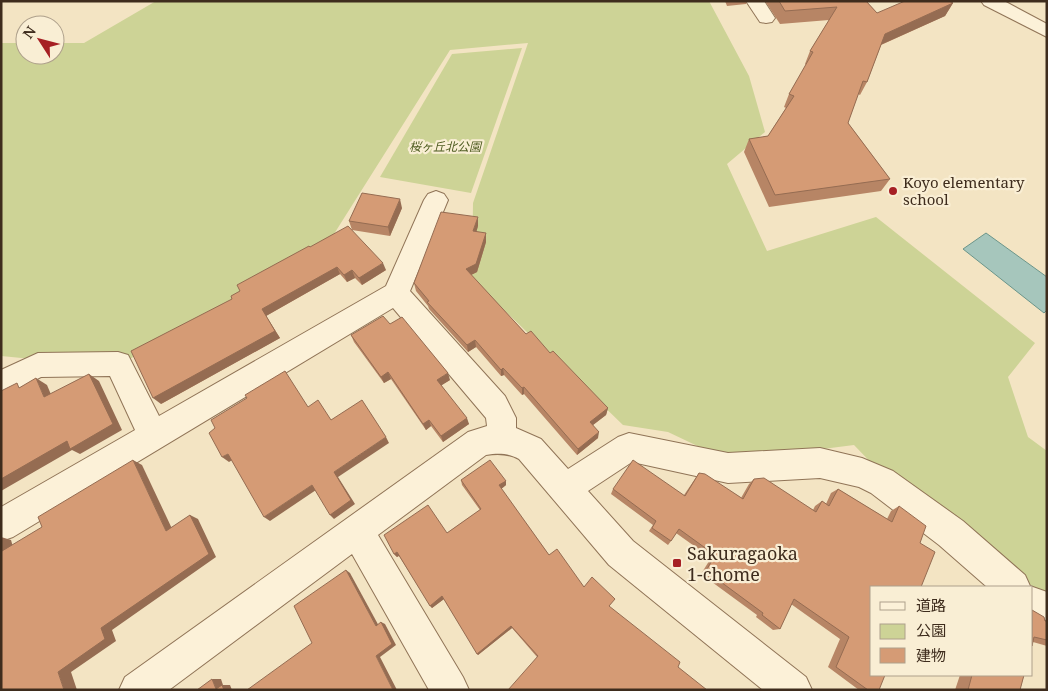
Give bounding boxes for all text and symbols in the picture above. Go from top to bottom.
north arrow [15,15,65,65]
text: N [18,22,40,42]
park label: 桜ヶ丘北公園 [409,138,483,155]
place label: Koyo elementary school [903,172,1025,209]
marker: Koyo elementary school [887,185,899,197]
place label: Sakuragaoka 1-chome [687,541,798,586]
marker: Sakuragaoka 1-chome [671,557,683,569]
legend [870,586,1033,676]
text: 道路 [916,595,946,615]
text: 公園 [916,620,946,640]
text: 建物 [916,645,946,665]

